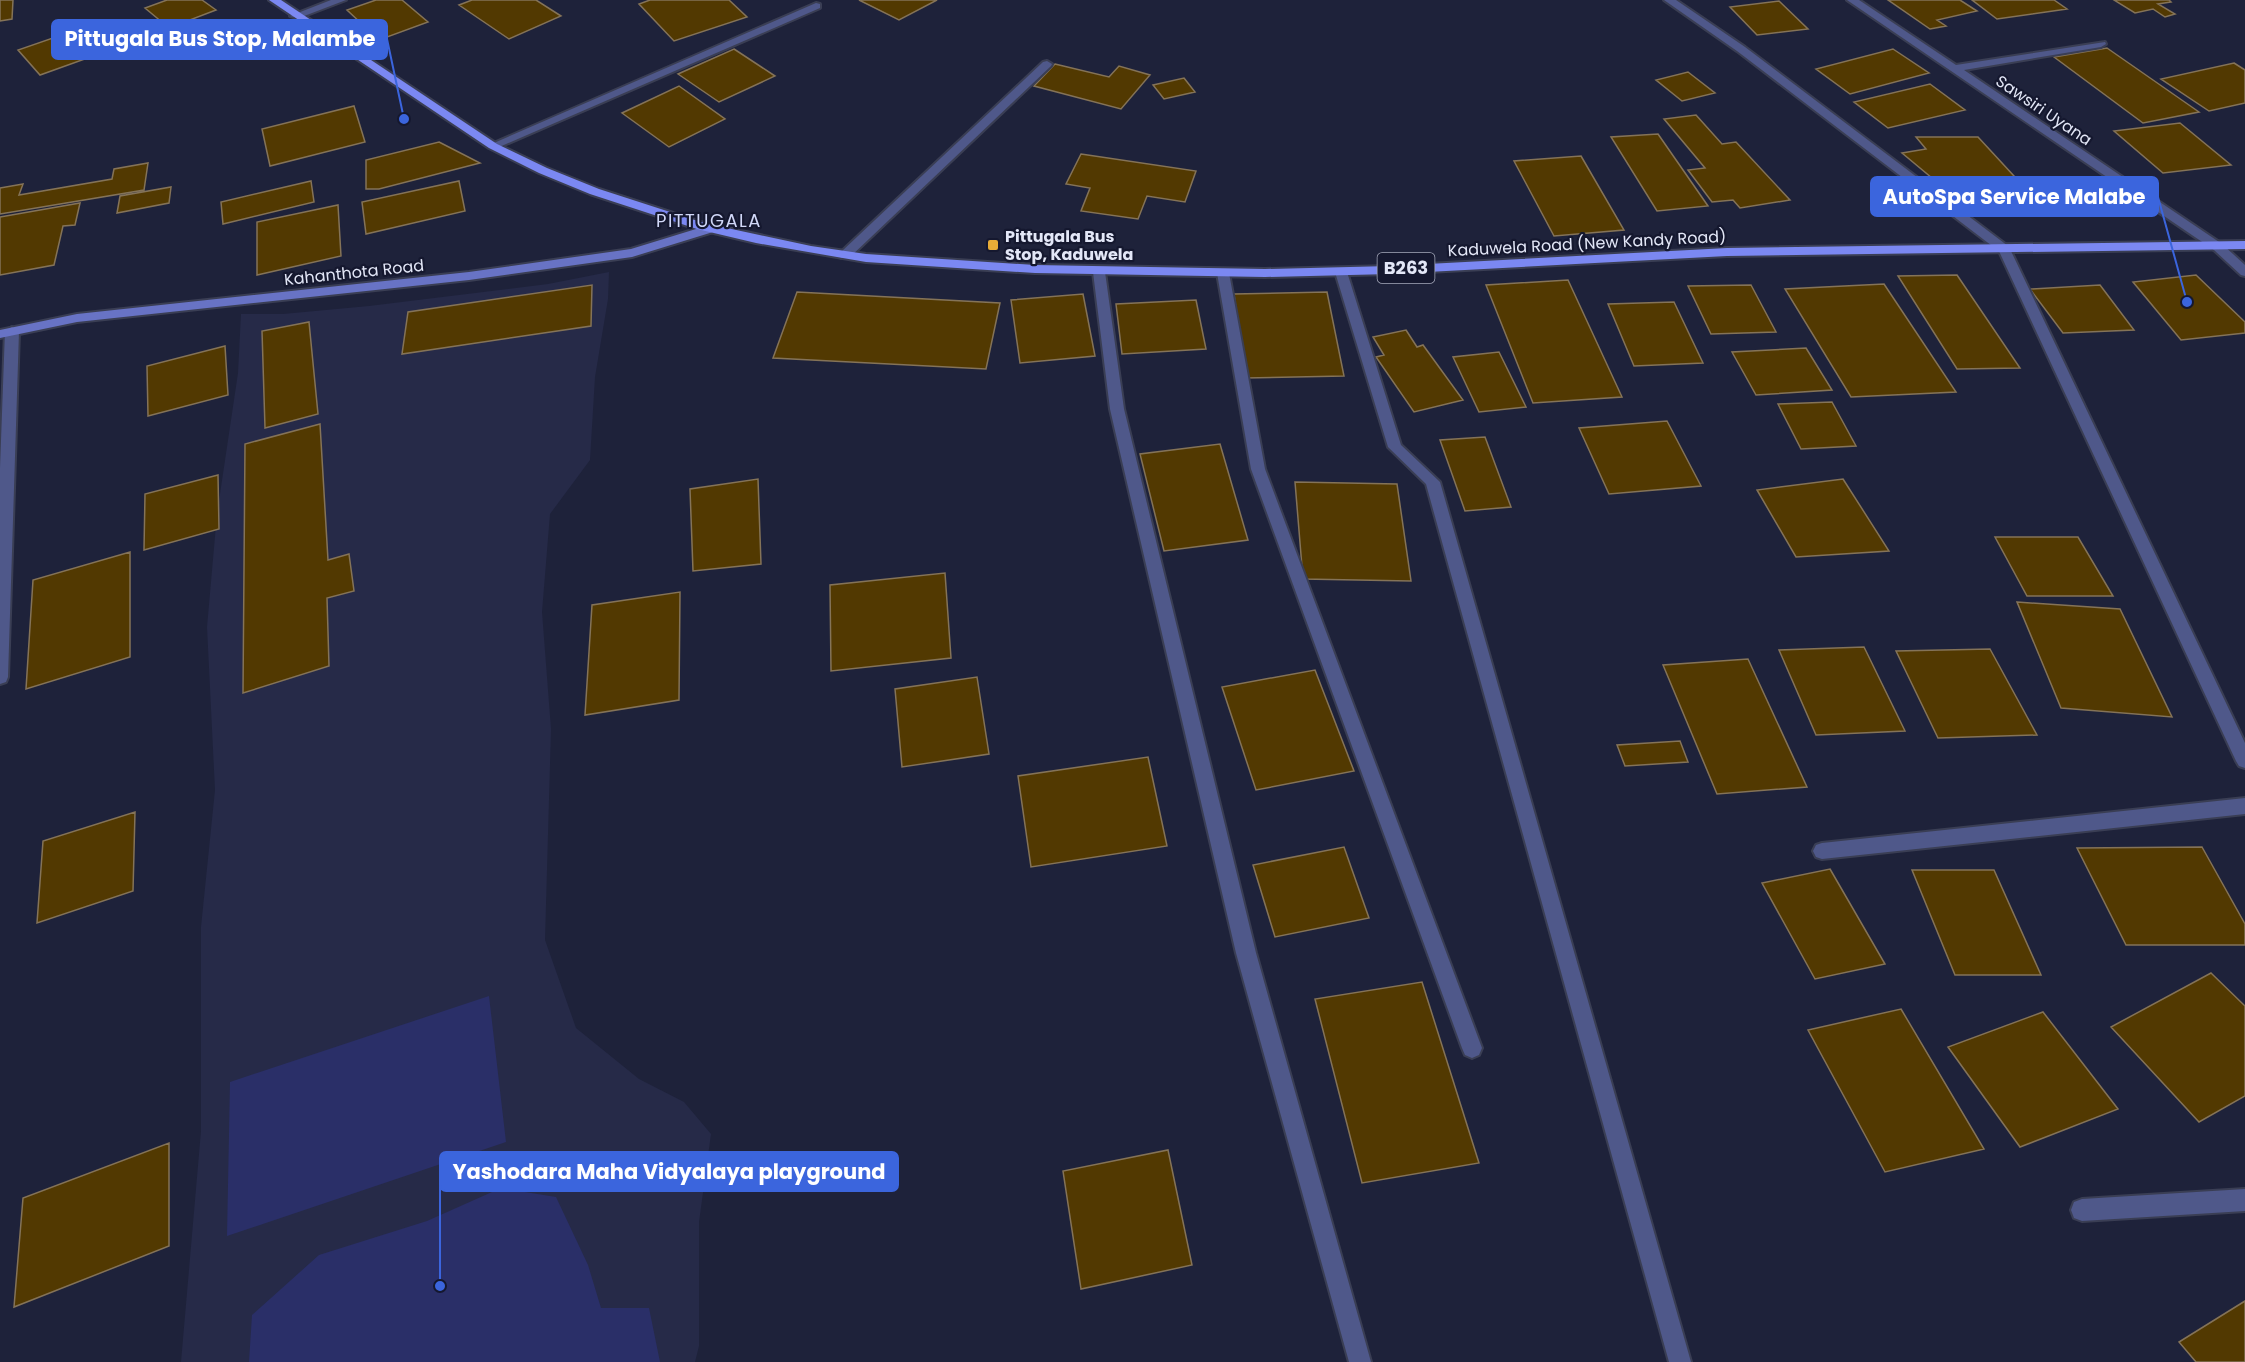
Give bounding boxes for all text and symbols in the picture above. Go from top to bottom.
callout: Pittugala Bus Stop, Malambe [52,20,387,59]
text: Pittugala Bus Stop, Malambe [64,24,376,53]
street label: Sawsiri Uyana [1991,70,2096,151]
callout: AutoSpa Service Malabe [1871,177,2158,216]
text: AutoSpa Service Malabe [1883,182,2145,211]
district label: PITTUGALA [656,208,762,233]
place label: Pittugala Bus Stop, Kaduwela [1005,225,1133,266]
street label: Kaduwela Road (New Kandy Road) [1447,225,1727,262]
marker: Pittugala Bus Stop, Kaduwela [986,238,1000,252]
road number: B263 [1378,253,1434,283]
street label: Kahanthota Road [283,254,425,291]
callout: Yashodara Maha Vidyalaya playground [440,1152,898,1191]
text: Yashodara Maha Vidyalaya playground [452,1157,886,1186]

